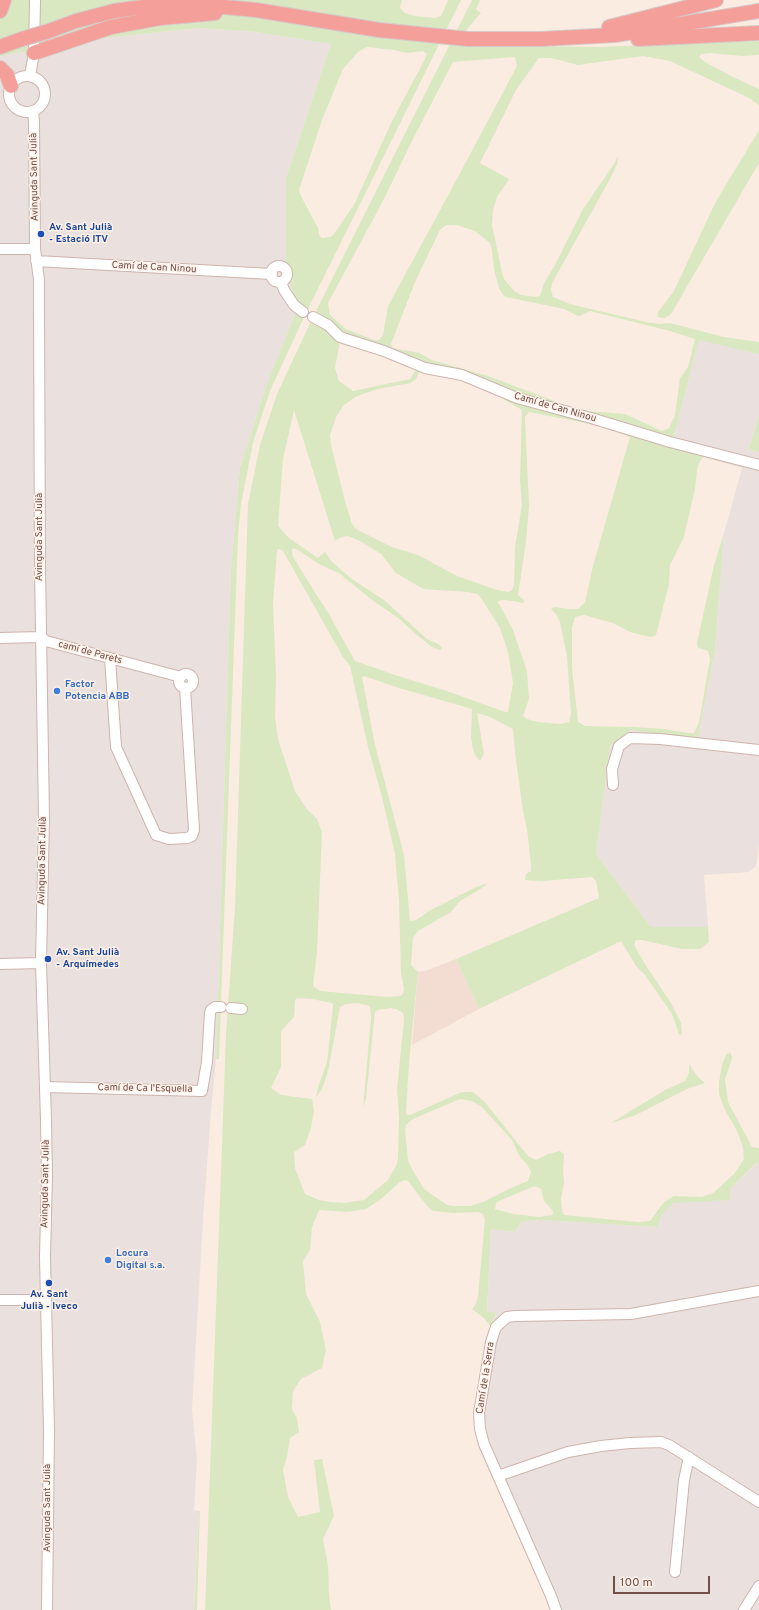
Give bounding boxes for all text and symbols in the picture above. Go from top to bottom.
street label: Avinguda Sant Julià [28,133,42,221]
place label: Av. Sant Julià - Estació ITV [49,222,112,246]
marker: Av. Sant Julià - Estació ITV [36,229,46,239]
street label: Camí de Can Ninou [111,260,197,276]
street label: Camí de Can Ninou [512,391,598,425]
street label: Avinguda Sant Julià [34,493,46,581]
street label: camí de Parets [57,639,123,667]
place label: Factor Potencia ABB [65,679,129,702]
marker: Factor Potencia ABB [52,686,62,696]
street label: Avinguda Sant Julià [36,817,50,905]
place label: Av. Sant Julià - Arquímedes [56,947,119,970]
marker: Av. Sant Julià - Arquímedes [43,954,53,964]
street label: Camí de Ca l'Esquella [97,1082,193,1096]
street label: Avinguda Sant Julià [39,1140,53,1228]
place label: Locura Digital s.a. [116,1248,165,1272]
marker: Locura Digital s.a. [103,1255,113,1265]
marker: Av. Sant Julià - Iveco [44,1278,54,1288]
place label: Av. Sant Julià - Iveco [20,1289,78,1312]
street label: Camí de la Serra [474,1341,498,1415]
street label: Avinguda Sant Julià [42,1464,54,1552]
scale bar [615,1568,712,1594]
text: 100 m [620,1575,653,1591]

